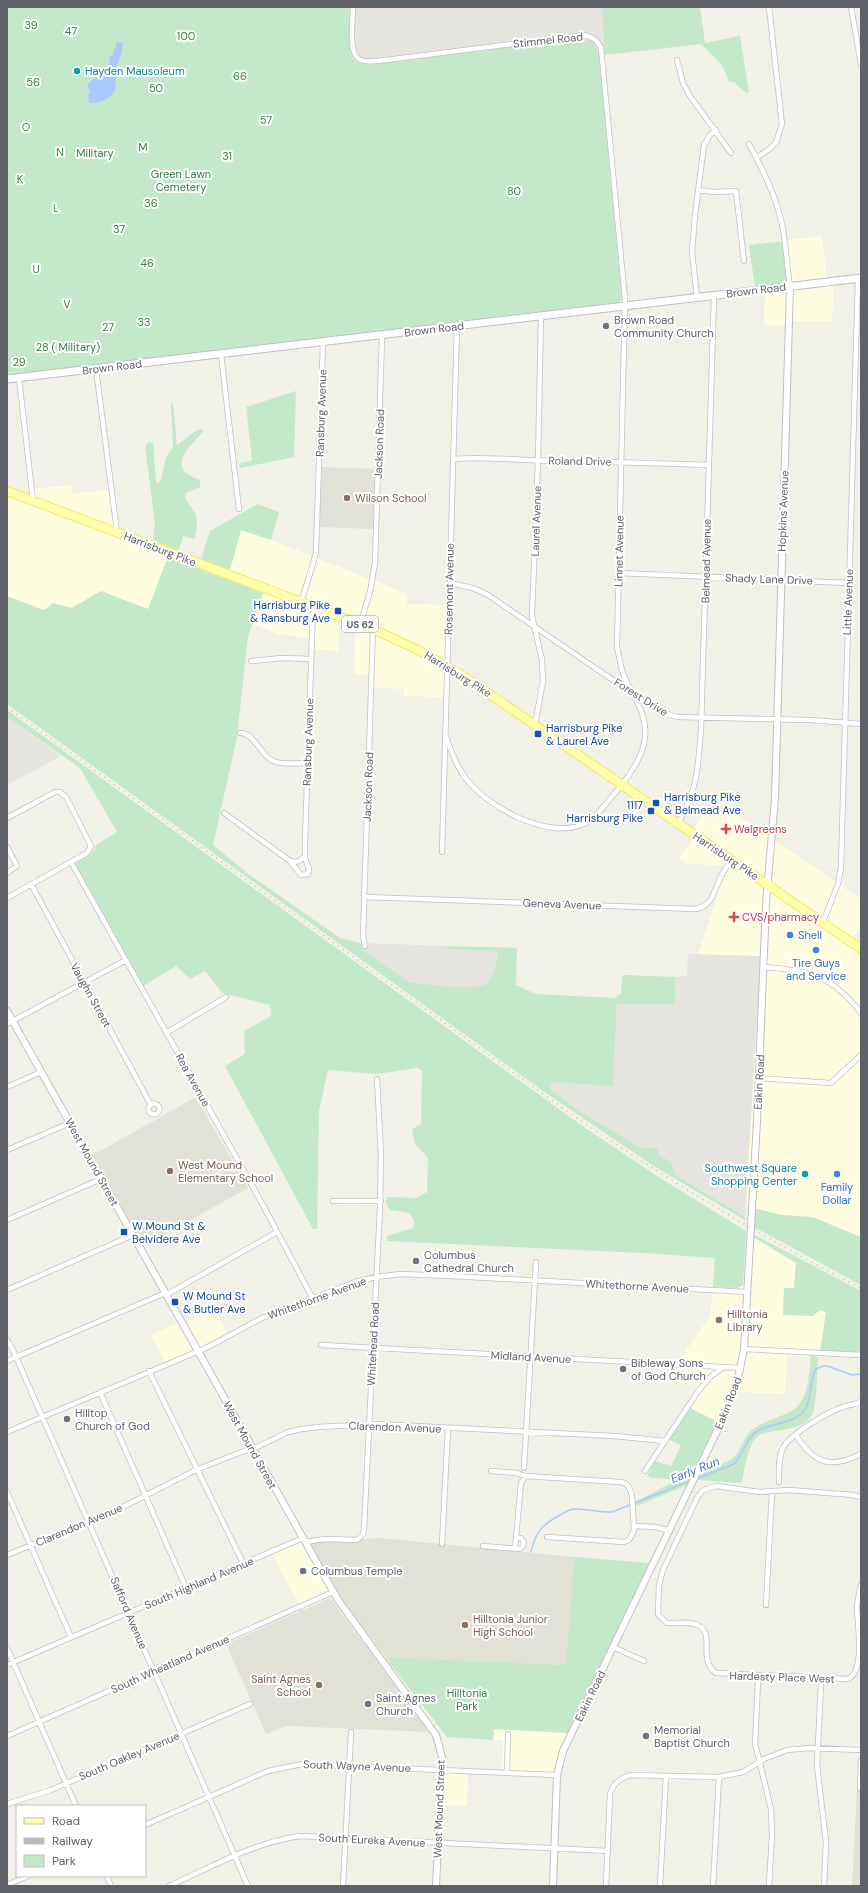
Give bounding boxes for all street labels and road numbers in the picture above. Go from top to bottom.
street label: Stimmel Road [512,29,584,51]
street label: Brown Road [725,279,787,301]
street label: Brown Road [403,318,465,340]
street label: Brown Road [81,356,143,378]
street label: Ransburg Avenue [312,369,330,457]
street label: Jackson Road [371,409,387,479]
street label: Roland Drive [548,453,612,469]
street label: Hopkins Avenue [775,470,791,552]
street label: Laurel Avenue [528,485,544,557]
street label: Linnet Avenue [611,515,627,587]
street label: Belmead Avenue [698,519,714,603]
street label: Harrisburg Pike [122,529,198,569]
street label: Rosemont Avenue [441,543,457,635]
street label: Little Avenue [840,569,856,635]
street label: Shady Lane Drive [725,570,813,588]
road number: US 62 [342,616,378,632]
street label: Harrisburg Pike [422,648,494,700]
street label: Forest Drive [611,675,671,719]
street label: Ransburg Avenue [299,698,317,786]
street label: Jackson Road [360,752,376,822]
street label: Harrisburg Pike [690,829,762,883]
street label: Geneva Avenue [522,896,602,912]
street label: Vaughn Street [67,960,115,1030]
street label: Rea Avenue [173,1051,213,1109]
street label: Eakin Road [751,1054,767,1110]
street label: West Mound Street [62,1116,122,1208]
street label: Whitethorne Avenue [266,1274,368,1322]
street label: Whitethorne Avenue [585,1276,689,1296]
street label: Whitehead Road [364,1302,382,1386]
street label: Midland Avenue [490,1348,572,1366]
street label: Eakin Road [712,1375,744,1431]
street label: West Mound Street [220,1399,280,1491]
street label: Clarendon Avenue [348,1418,442,1436]
street label: Clarendon Avenue [34,1500,124,1550]
street label: South Highland Avenue [142,1554,256,1612]
street label: Safford Avenue [107,1575,151,1651]
street label: South Wheatland Avenue [109,1632,231,1696]
street label: Eakin Road [572,1668,608,1724]
street label: Hardesty Place West [729,1668,835,1686]
street label: South Oakley Avenue [77,1729,181,1783]
street label: South Wayne Avenue [303,1757,411,1775]
street label: West Mound Street [430,1760,448,1858]
street label: South Eureka Avenue [318,1830,426,1850]

